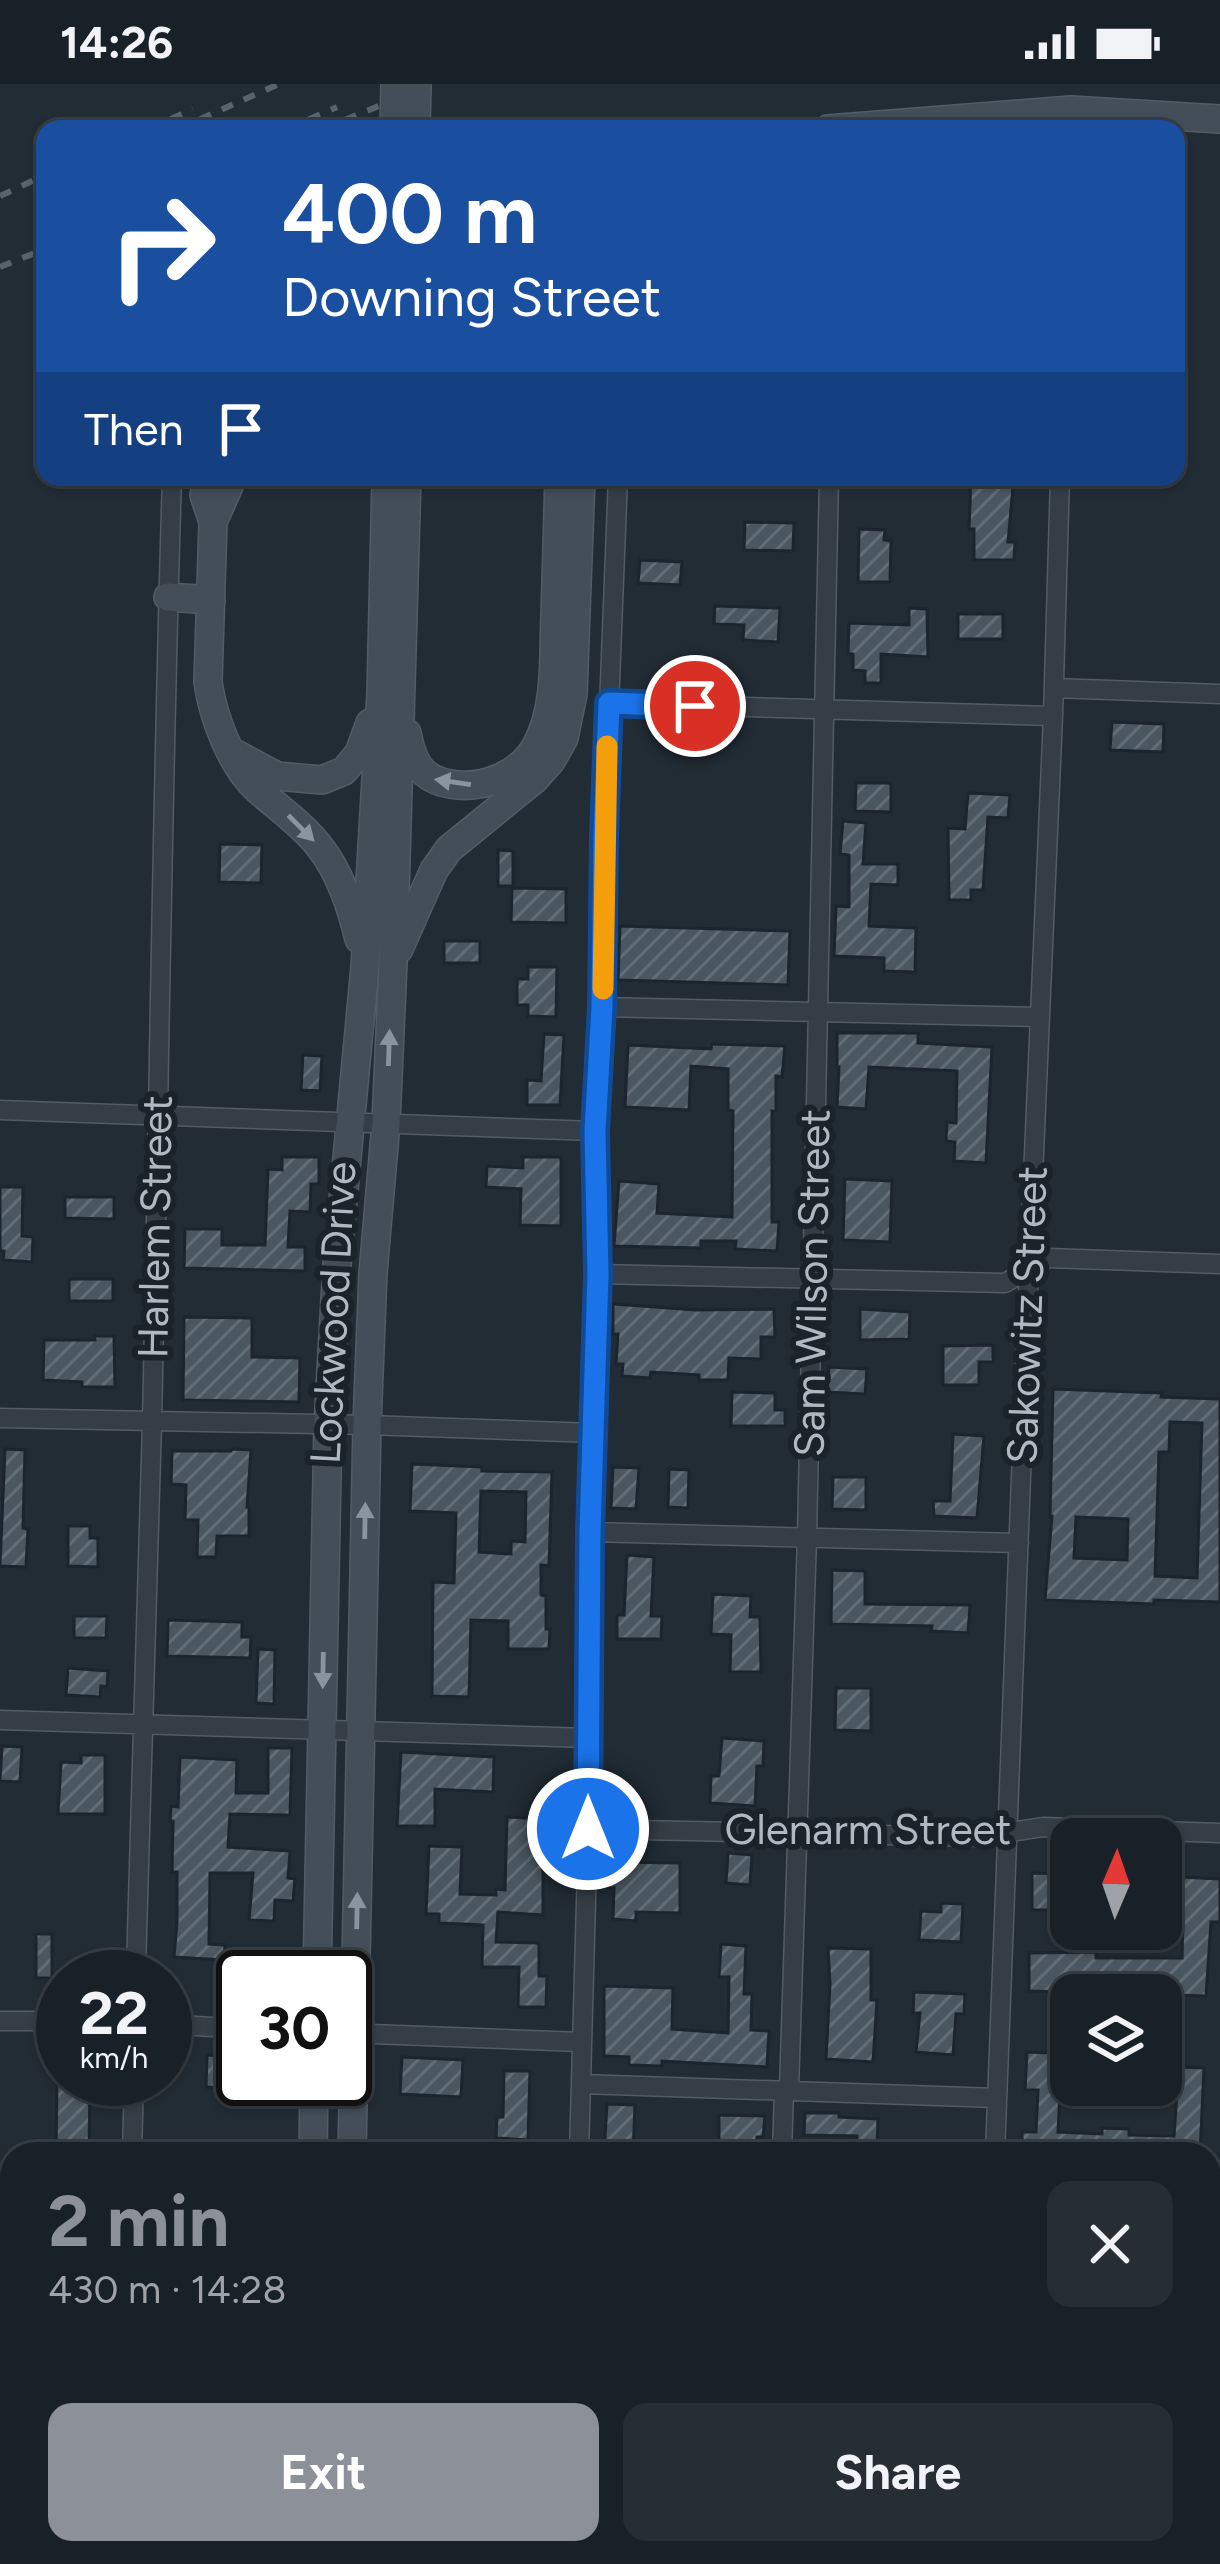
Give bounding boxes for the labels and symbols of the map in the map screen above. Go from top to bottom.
pin [644,655,746,757]
one-way arrow [434,772,472,791]
one-way arrow [287,814,315,842]
one-way arrow [380,1028,399,1066]
street label: Harlem Street [127,1095,183,1359]
street label: Sam Wilson Street [783,1109,841,1457]
street label: Lockwood Drive [300,1161,366,1465]
street label: Sakowitz Street [996,1165,1058,1465]
one-way arrow [356,1501,375,1539]
one-way arrow [313,1652,332,1690]
position arrow [525,1766,651,1892]
street label: Glenarm Street [725,1804,1011,1855]
north arrow [1050,1818,1182,1950]
one-way arrow [347,1891,366,1929]
speed limit sign: 30 [216,1950,372,2106]

